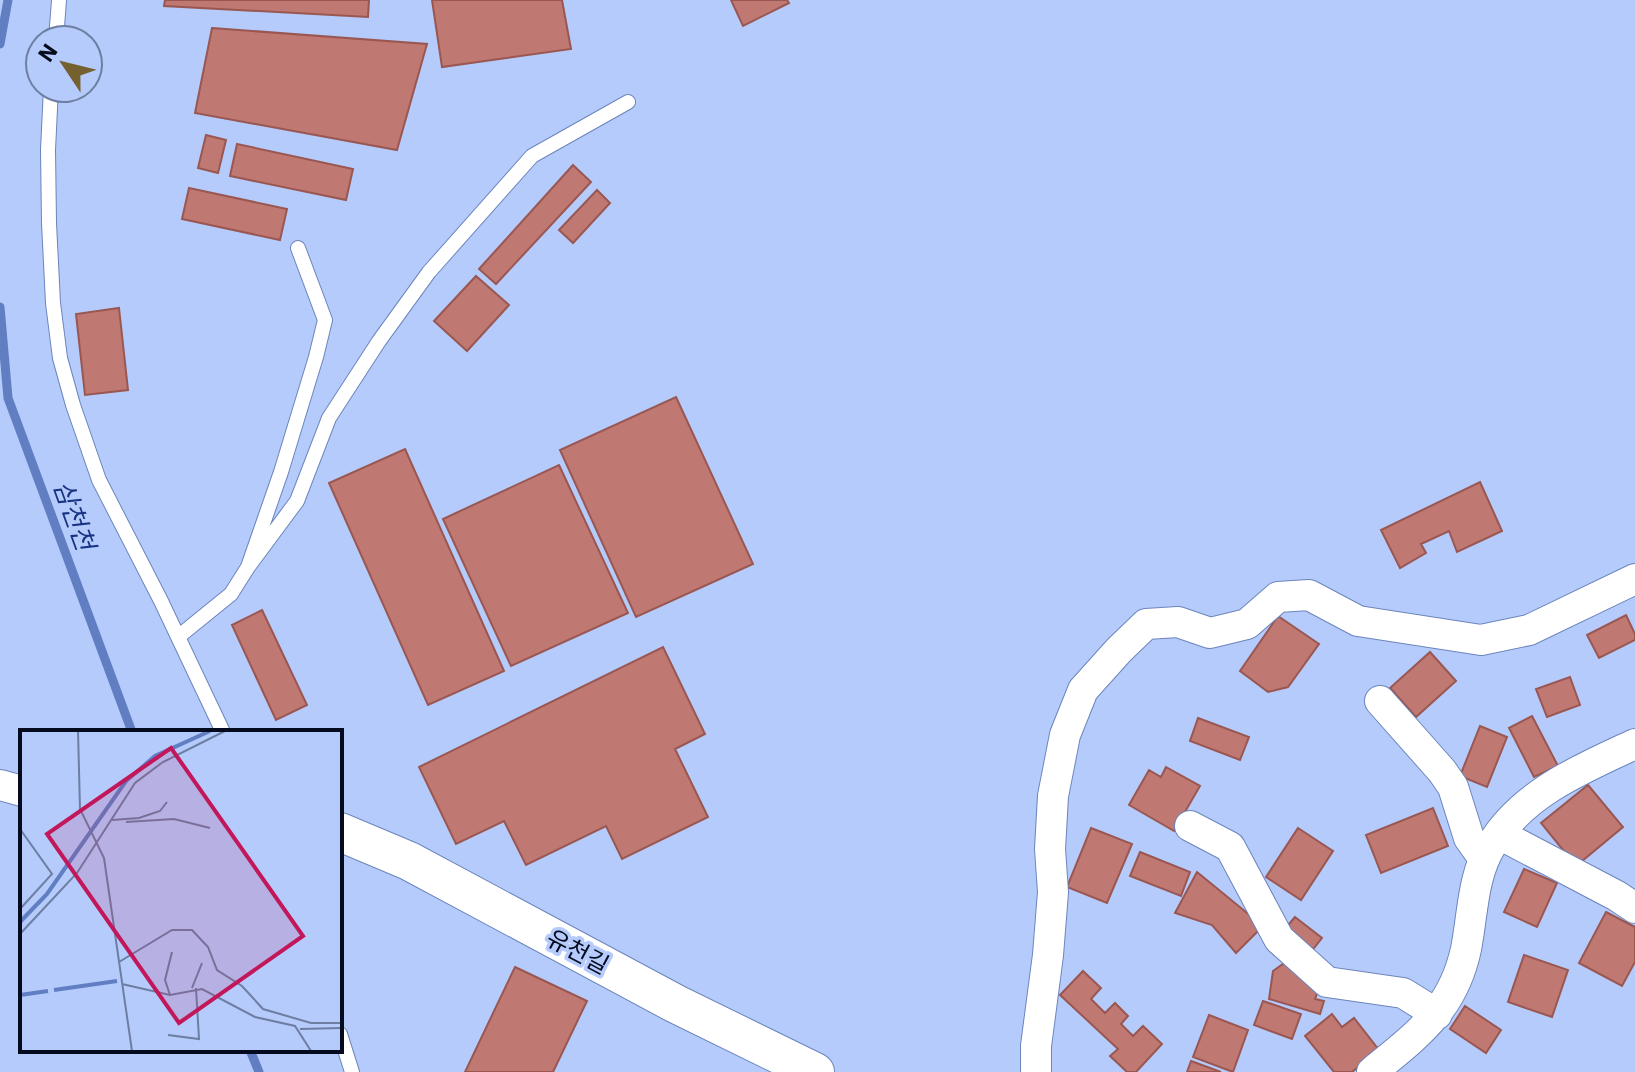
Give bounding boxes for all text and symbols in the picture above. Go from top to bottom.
north arrow [24,24,104,104]
text: N [31,37,64,67]
water label: 삼천천 [47,475,104,557]
inset map [20,730,342,1052]
street label: 유천길 [541,921,615,981]

